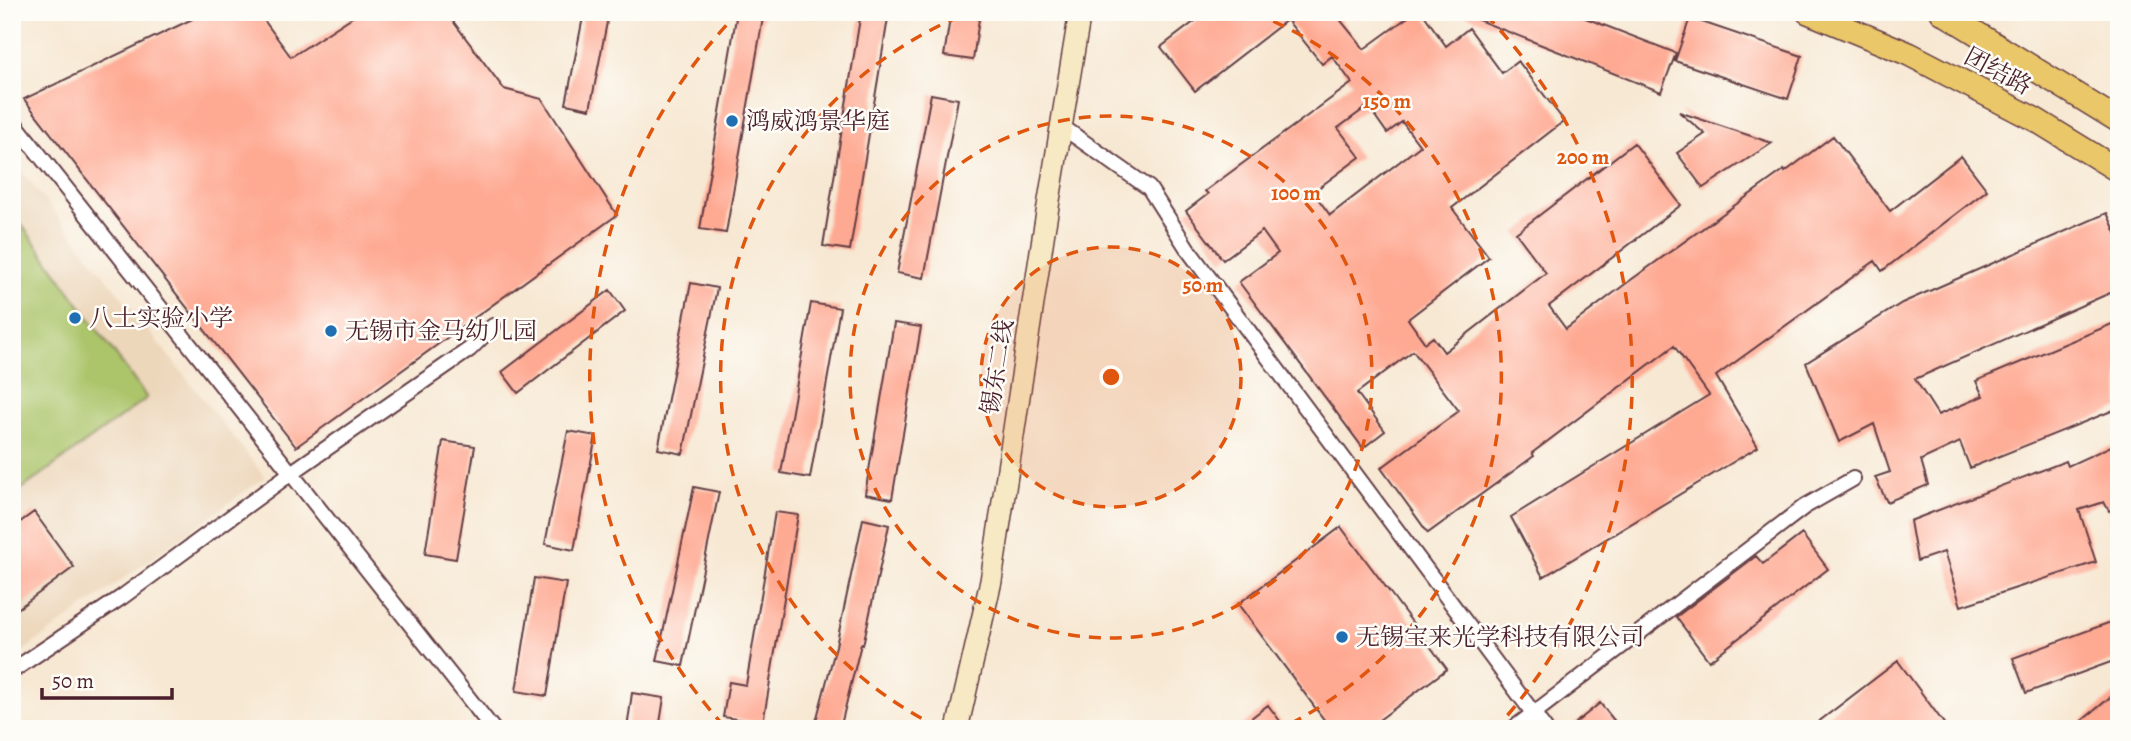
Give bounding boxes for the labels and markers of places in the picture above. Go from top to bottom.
place label: 鸿威鸿景华庭 [746,105,890,137]
marker: 鸿威鸿景华庭 [724,113,740,129]
place label: 八士实验小学 [89,302,233,334]
marker: 八士实验小学 [67,310,83,326]
place label: 无锡市金马幼儿园 [345,315,537,347]
marker: 无锡市金马幼儿园 [323,323,339,339]
centre of rings [1099,365,1123,389]
place label: 无锡宝来光学科技有限公司 [1356,621,1644,653]
marker: 无锡宝来光学科技有限公司 [1334,629,1350,645]

